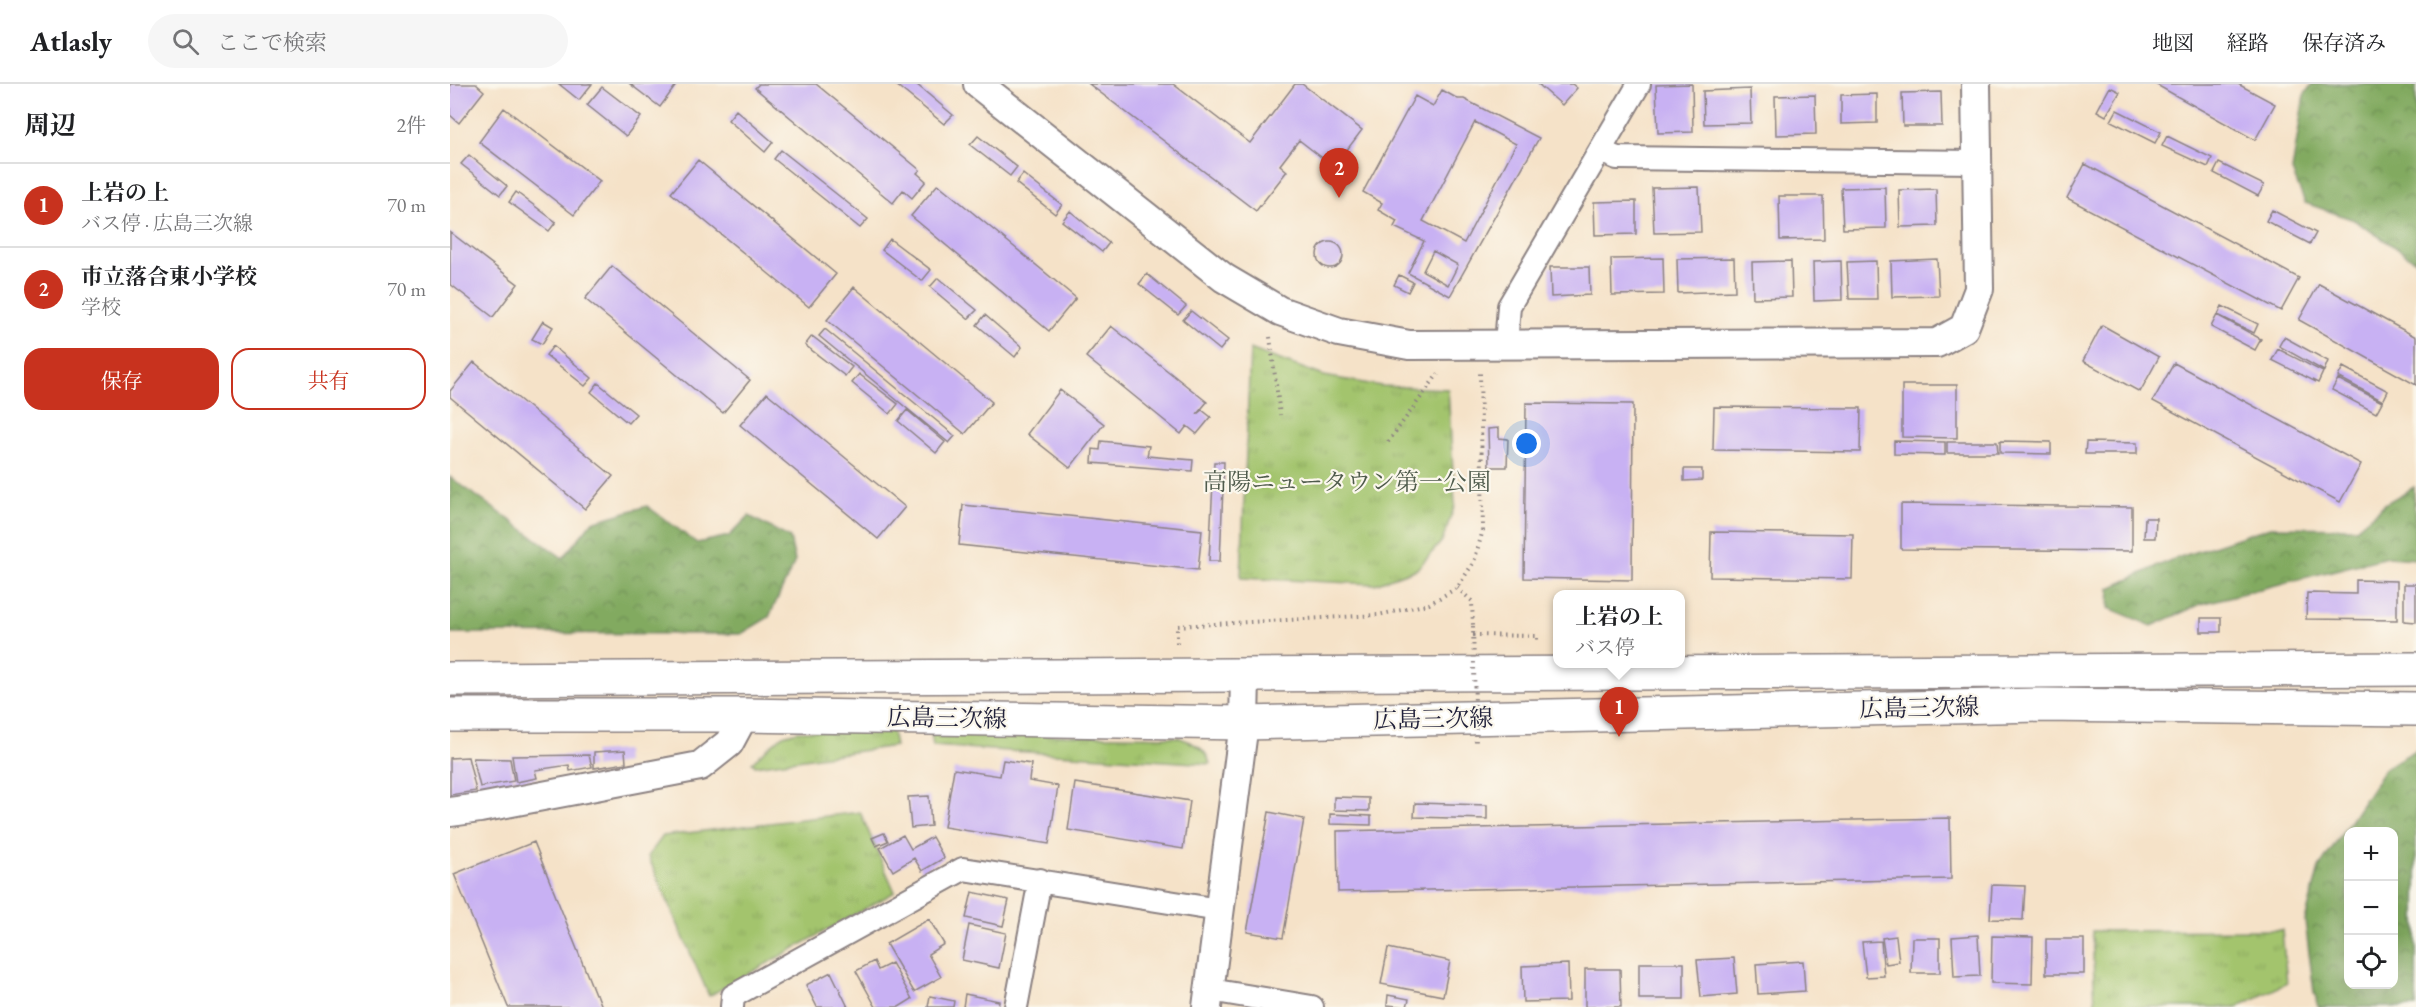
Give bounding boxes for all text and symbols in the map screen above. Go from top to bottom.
search box [148,14,568,68]
text: Atlasly [30,23,112,59]
icon: search [169,25,202,58]
text: ここで検索 [217,28,327,57]
text: 地図 [2152,29,2194,56]
text: 経路 [2227,29,2269,56]
text: 保存済み [2302,29,2386,56]
text: 周辺 [24,108,76,142]
text: 2件 [396,112,426,138]
pin: 2 [1320,148,1358,198]
text: 上岩の上 [81,178,169,207]
text: 1 [38,192,49,218]
text: 70 m [387,192,426,218]
text: バス停 · 広島三次線 [81,210,253,236]
text: 市立落合東小学校 [81,262,257,291]
text: 2 [38,276,49,302]
text: 70 m [387,276,426,302]
text: 学校 [81,294,121,320]
button: 保存 [24,348,219,410]
button: 共有 [231,348,426,410]
your location [1512,429,1541,458]
park label: 高陽ニュータウン第一公園 [1203,466,1491,497]
popup [1553,590,1685,668]
text: 上岩の上 [1575,602,1663,631]
text: バス停 [1575,634,1635,660]
pin: 1 [1600,688,1638,737]
street label: 広島三次線 [1859,691,1979,724]
street label: 広島三次線 [887,701,1007,734]
street label: 広島三次線 [1373,702,1493,735]
map controls [2344,827,2398,989]
button: + [2344,827,2398,881]
button: − [2344,881,2398,935]
button: locate [2344,935,2398,989]

